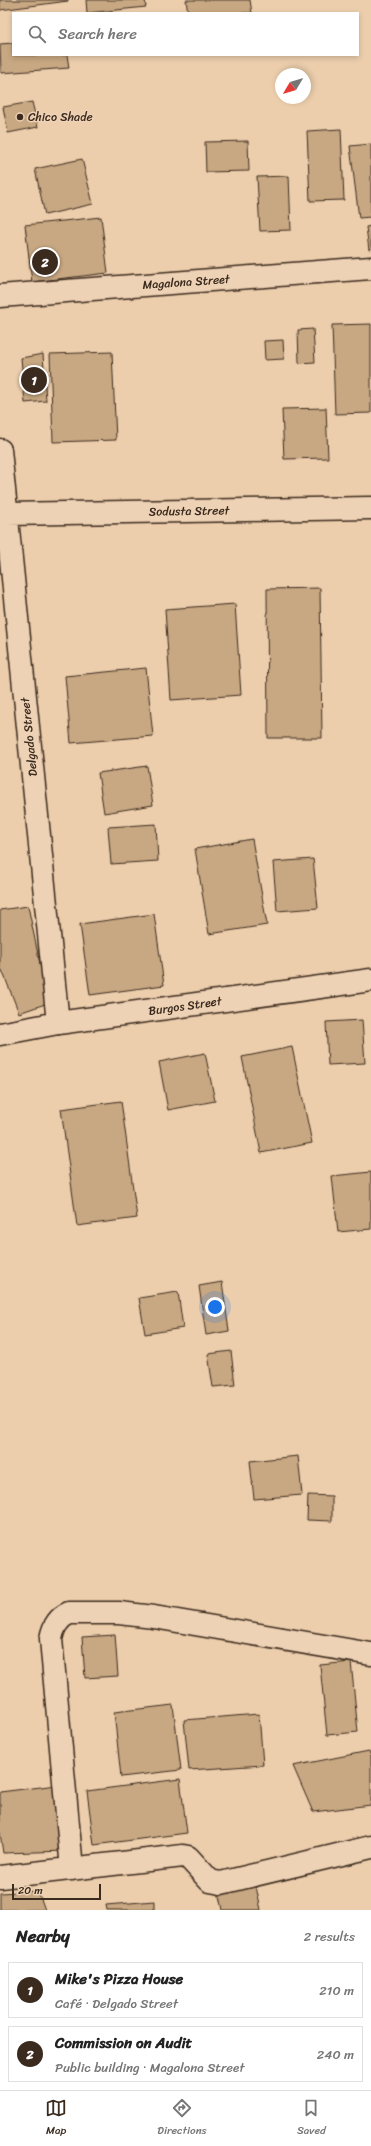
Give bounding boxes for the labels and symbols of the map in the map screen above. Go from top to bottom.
north arrow [275,68,311,104]
place label: Chico Shade [28,106,93,128]
marker: Chico Shade [15,112,25,122]
pin: 2 [32,247,58,277]
street label: Magalona Street [142,268,232,296]
pin: 1 [21,365,47,395]
street label: Sodusta Street [148,499,231,523]
street label: Delgado Street [14,695,44,777]
street label: Burgos Street [147,990,224,1022]
your location [205,1297,225,1317]
scale bar [12,1882,101,1901]

